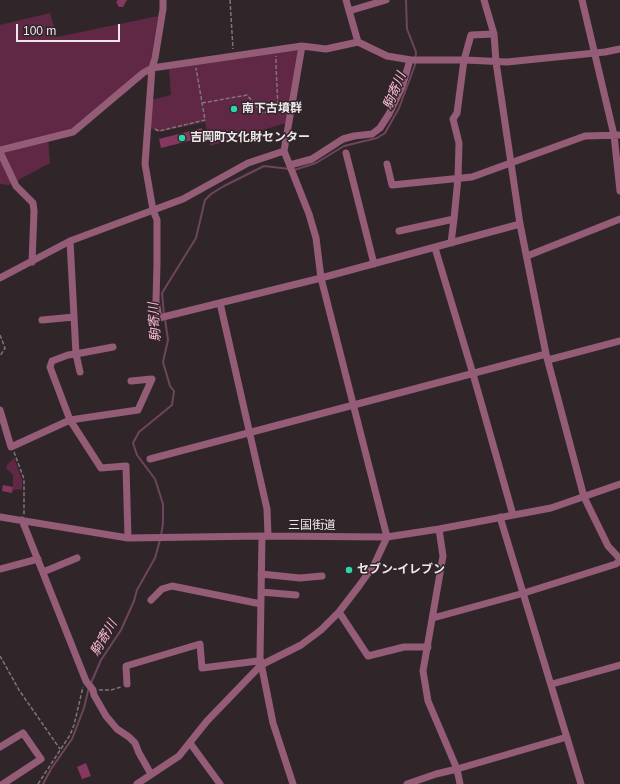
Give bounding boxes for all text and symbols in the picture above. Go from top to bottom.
scale bar [18,16,122,42]
text: 100 m [23,24,56,38]
water label: 駒寄川 [380,70,410,112]
place label: 南下古墳群 [242,102,302,116]
marker: 南下古墳群 [229,104,239,114]
place label: 吉岡町文化財センター [190,131,310,145]
marker: 吉岡町文化財センター [177,133,187,143]
water label: 駒寄川 [146,302,164,342]
street label: 三国街道 [288,519,336,533]
place label: セブン-イレブン [357,563,445,577]
marker: セブン-イレブン [344,565,354,575]
water label: 駒寄川 [87,617,121,659]

